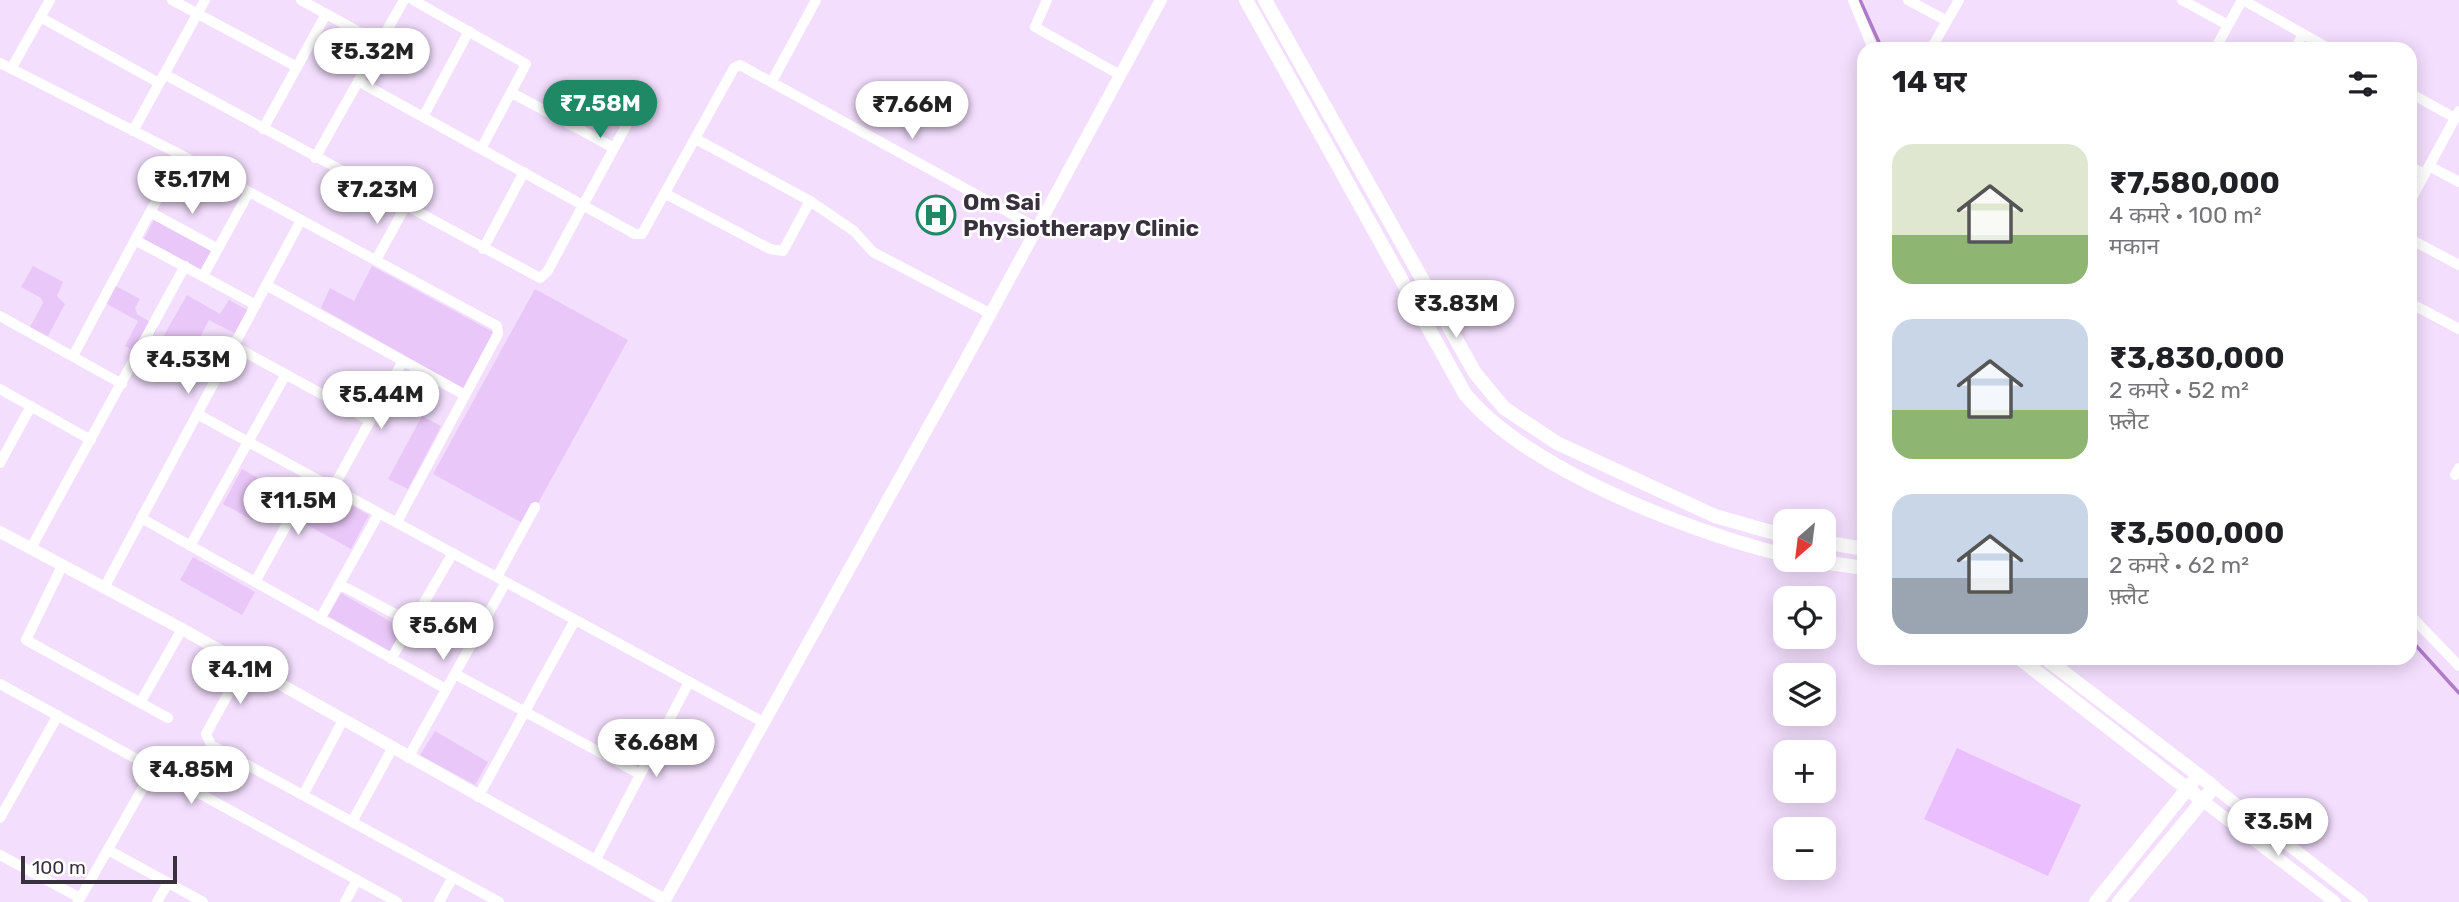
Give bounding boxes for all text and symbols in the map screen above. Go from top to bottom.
pin: ₹5.32M [315,28,429,88]
text: ₹5.32M [330,37,414,65]
text: 14 घर [1892,64,1966,100]
icon: filters [2344,65,2382,103]
pin: ₹7.58M [543,80,657,140]
pin: ₹7.66M [855,82,969,141]
text: ₹7.58M [559,89,641,117]
text: ₹7.66M [871,90,953,118]
pin: ₹5.17M [135,156,249,216]
text: ₹5.17M [153,165,231,193]
text: ₹7,580,000 [2109,165,2280,201]
pin: ₹7.23M [320,166,434,226]
icon: home [1948,172,2032,256]
text: ₹7.23M [336,175,418,203]
place label: Om Sai Physiotherapy Clinic [963,188,1199,242]
hospital icon: Om Sai Physiotherapy Clinic [915,194,957,236]
text: 4 कमरे · 100 m² [2109,201,2262,229]
text: मकान [2109,232,2159,260]
pin: ₹3.83M [1399,280,1513,340]
text: ₹3.83M [1413,289,1499,317]
pin: ₹4.53M [131,336,245,396]
text: ₹3,830,000 [2109,340,2285,376]
text: ₹4.53M [146,345,230,373]
icon: home [1948,347,2032,431]
pin: ₹5.44M [324,372,438,431]
text: 2 कमरे · 52 m² [2109,376,2249,404]
text: ₹5.44M [338,380,424,408]
text: फ़्लैट [2109,407,2149,435]
pin: ₹11.5M [241,477,355,537]
text: ₹11.5M [259,486,337,514]
north arrow [1773,509,1836,572]
map controls [1773,509,1836,880]
text: ₹3,500,000 [2109,515,2284,551]
icon: home [1948,522,2032,606]
text: 2 कमरे · 62 m² [2109,551,2249,579]
text: फ़्लैट [2109,582,2149,610]
button: locate [1773,586,1836,649]
pin: ₹5.6M [394,602,492,662]
text: ₹5.6M [409,611,478,639]
pin: ₹4.1M [191,646,289,706]
text: ₹4.1M [208,655,272,683]
button: layers [1773,663,1836,726]
pin: ₹6.68M [599,720,713,779]
text: ₹6.68M [614,728,698,756]
button: + [1773,740,1836,803]
pin: ₹4.85M [134,746,248,806]
text: ₹4.85M [148,755,234,783]
pin: ₹3.5M [2229,798,2327,858]
text: ₹3.5M [2243,807,2313,835]
button: − [1773,817,1836,880]
scale bar [21,853,177,885]
text: 100 m [32,856,86,879]

